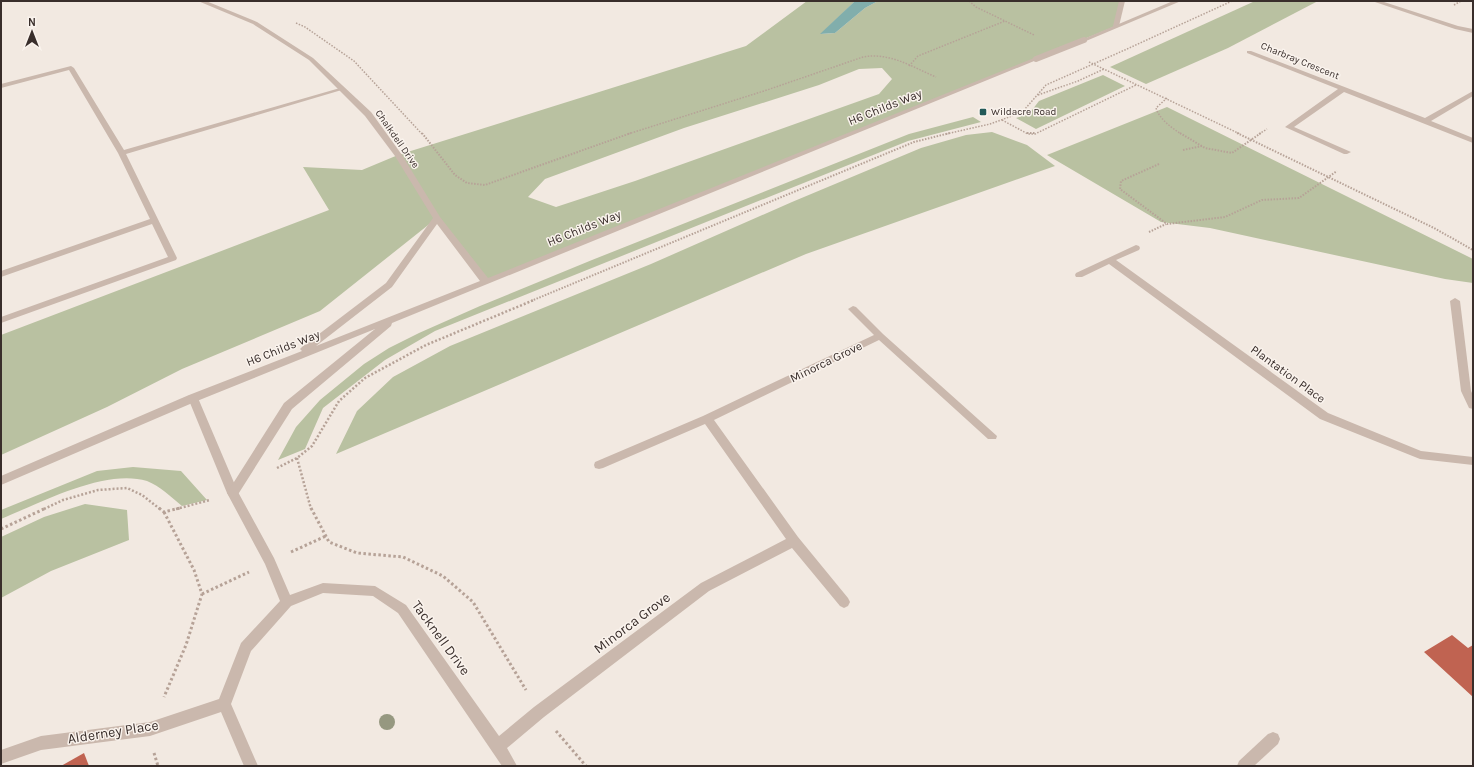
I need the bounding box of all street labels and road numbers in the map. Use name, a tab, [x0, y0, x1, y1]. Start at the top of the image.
street label: Charbray Crescent	[1259, 40, 1341, 82]
street label: H6 Childs Way	[846, 86, 924, 128]
street label: Chalkdell Drive	[372, 108, 422, 170]
street label: H6 Childs Way	[545, 207, 623, 249]
street label: H6 Childs Way	[244, 327, 322, 369]
street label: Minorca Grove	[788, 339, 864, 385]
street label: Plantation Place	[1248, 342, 1328, 406]
street label: Minorca Grove	[590, 589, 674, 657]
street label: Tacknell Drive	[408, 597, 474, 679]
street label: Alderney Place	[66, 716, 160, 748]

